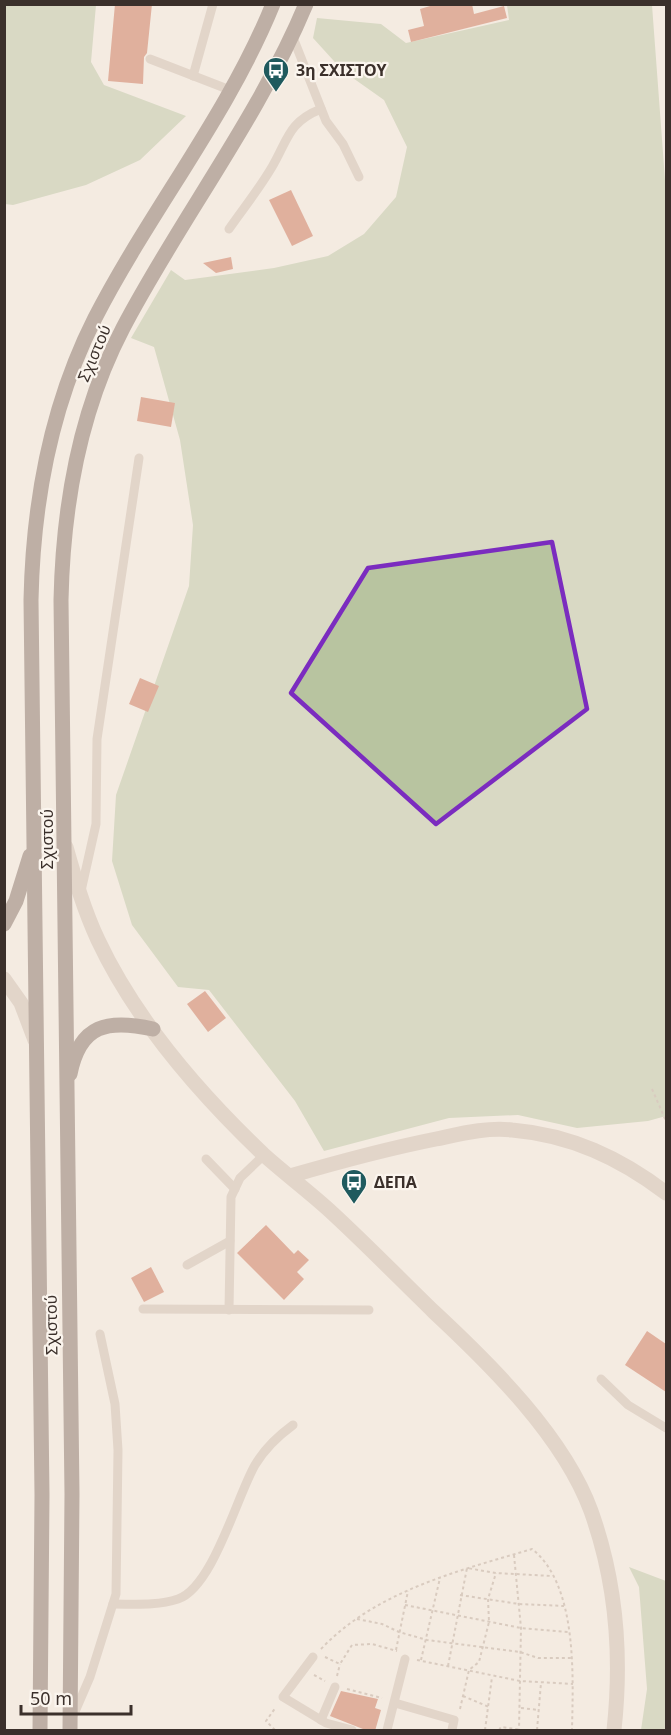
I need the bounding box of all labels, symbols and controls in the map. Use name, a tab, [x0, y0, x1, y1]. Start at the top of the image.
bus stop icon: 3η ΣΧΙΣΤΟΥ	[261, 55, 291, 93]
place label: 3η ΣΧΙΣΤΟΥ	[296, 59, 387, 81]
street label: Σχιστού	[72, 321, 116, 385]
street label: Σχιστού	[36, 809, 58, 869]
bus stop icon: ΔΕΠΑ	[339, 1167, 369, 1205]
place label: ΔΕΠΑ	[374, 1171, 418, 1193]
street label: Σχιστού	[39, 1295, 63, 1355]
scale bar	[21, 1678, 130, 1716]
text: 50 m	[30, 1686, 72, 1710]

